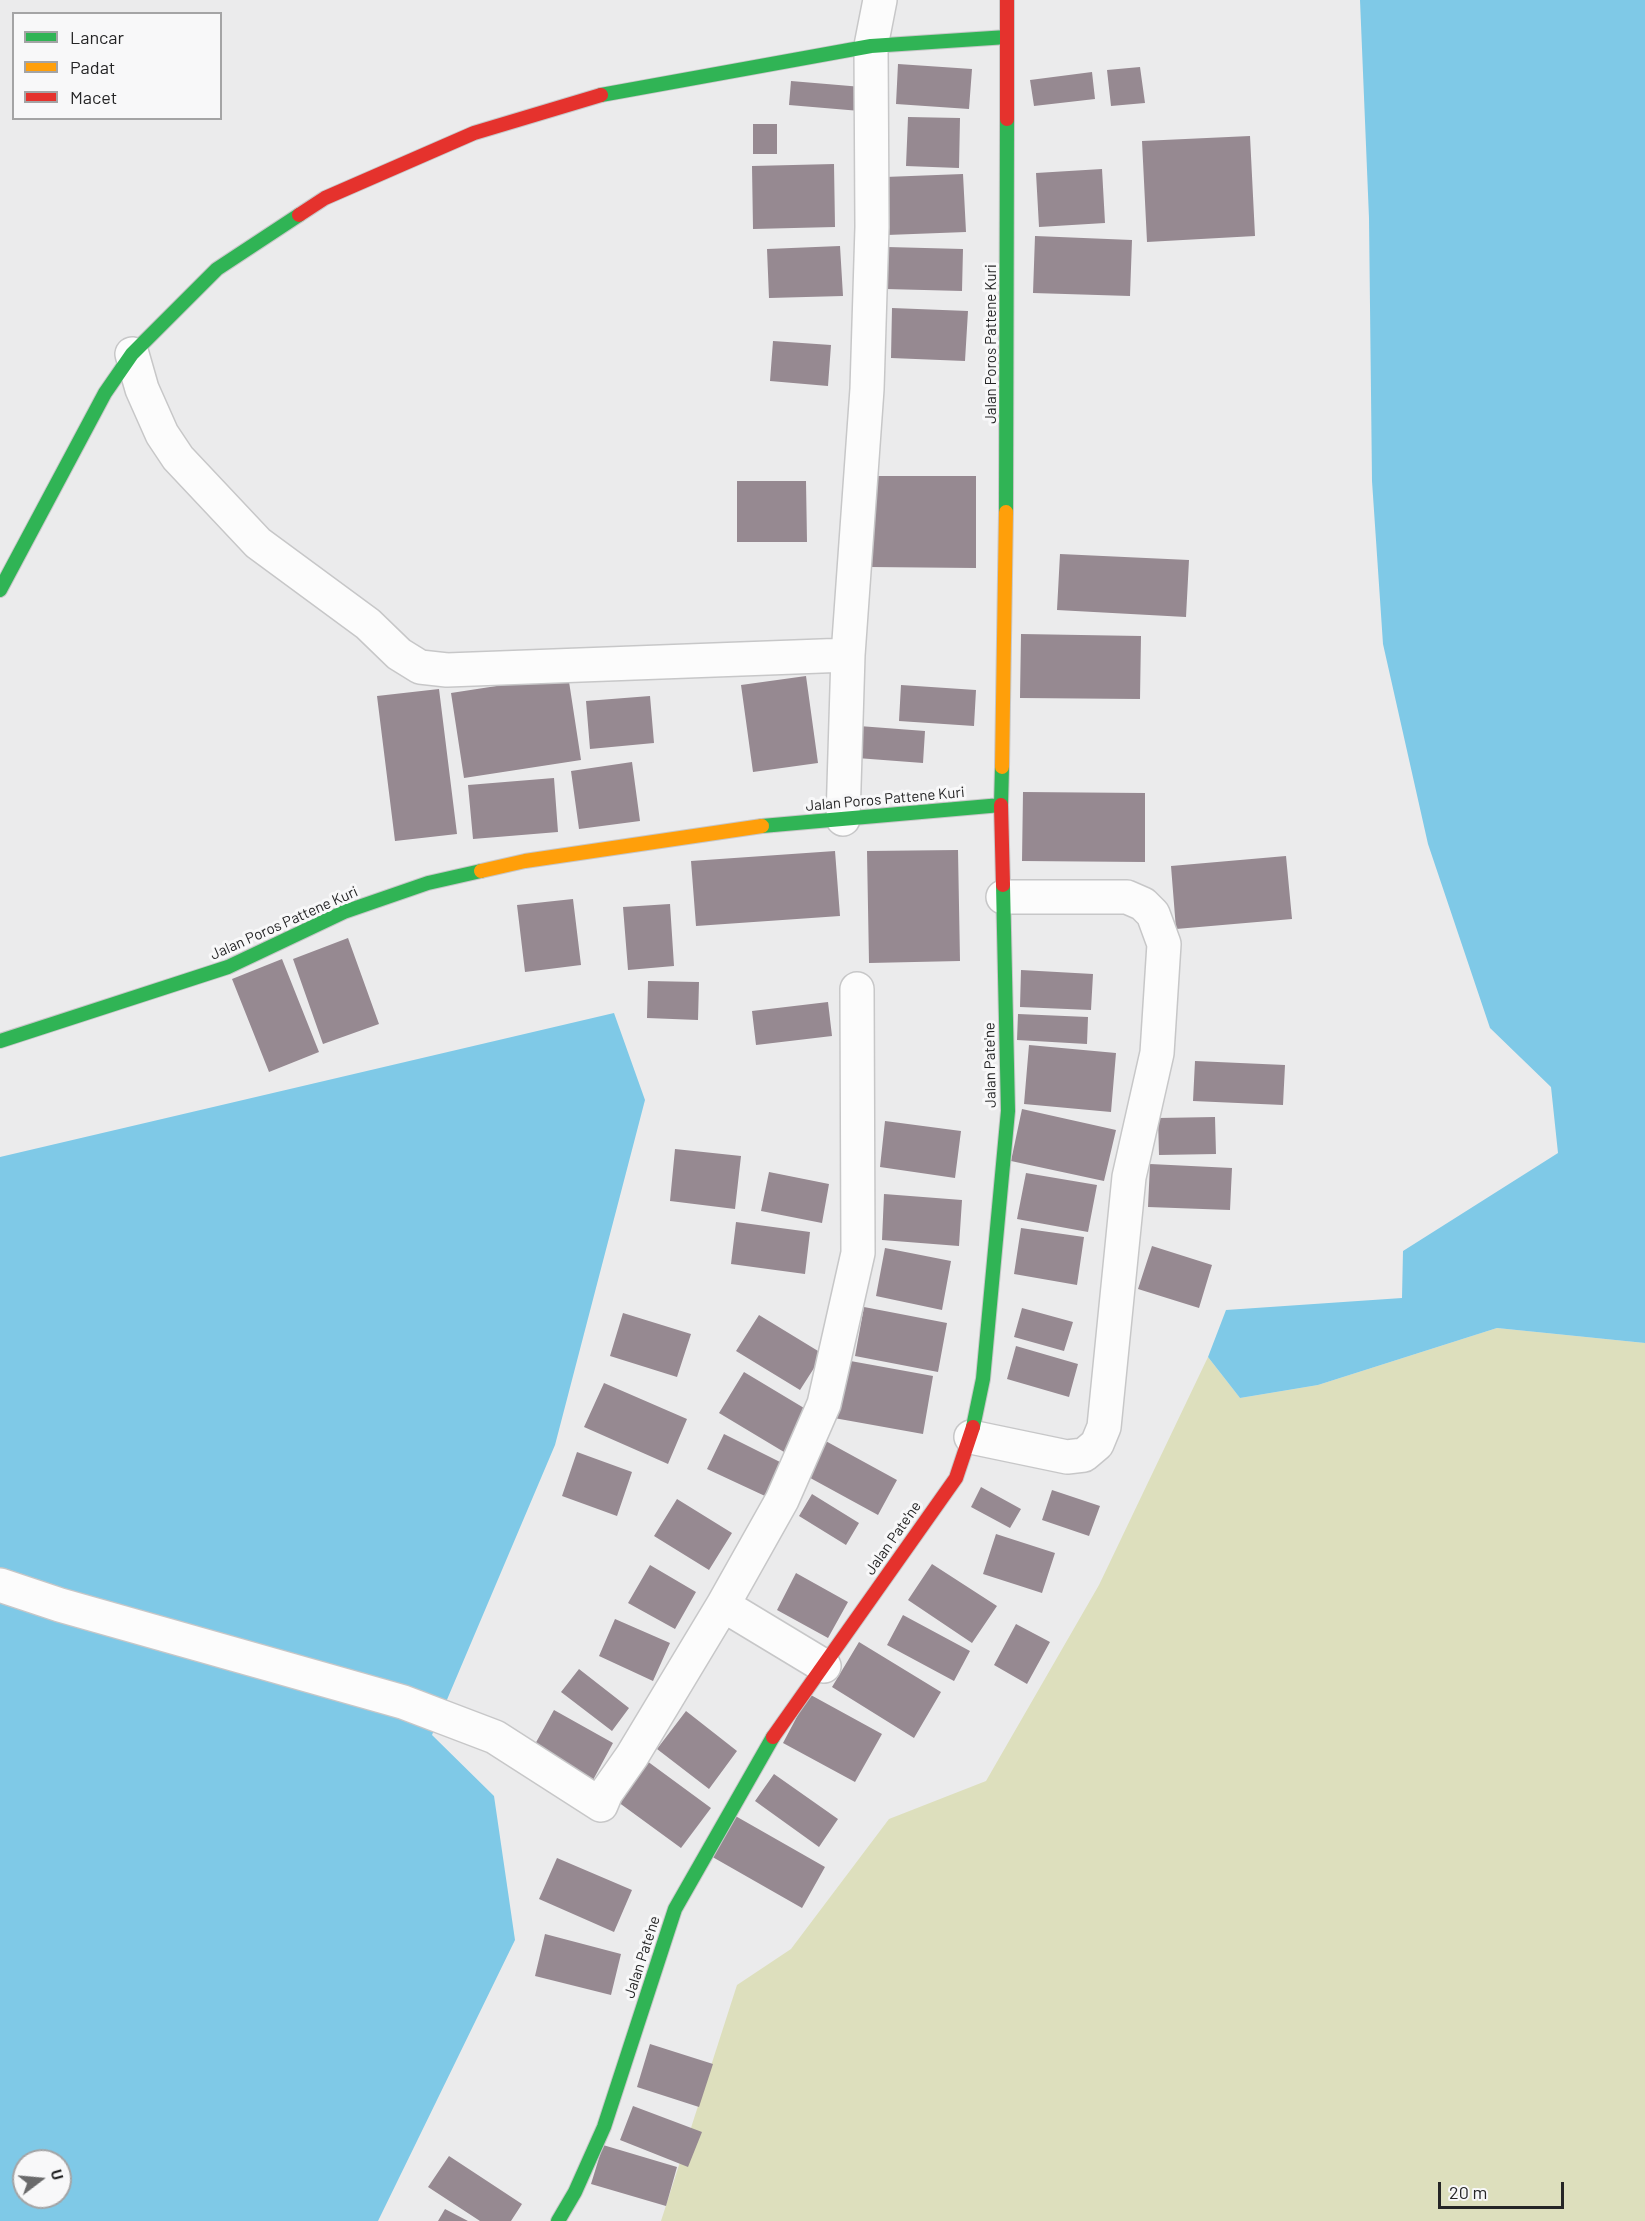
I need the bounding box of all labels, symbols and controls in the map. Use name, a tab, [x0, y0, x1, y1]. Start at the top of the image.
legend	[12, 12, 222, 120]
text: Lancar	[70, 26, 124, 48]
text: Padat	[70, 56, 115, 78]
text: Macet	[70, 86, 117, 108]
street label: Jalan Poros Pattene Kuri	[982, 264, 1000, 424]
street label: Jalan Poros Pattene Kuri	[805, 783, 965, 815]
street label: Jalan Poros Pattene Kuri	[207, 882, 361, 964]
street label: Jalan Pate'ne	[980, 1022, 1000, 1108]
street label: Jalan Pate'ne	[861, 1498, 925, 1578]
street label: Jalan Pate'ne	[620, 1914, 664, 2000]
north arrow	[12, 2149, 72, 2209]
text: U	[47, 2167, 68, 2182]
scale bar	[1441, 2170, 1567, 2208]
text: 20 m	[1449, 2181, 1487, 2203]

